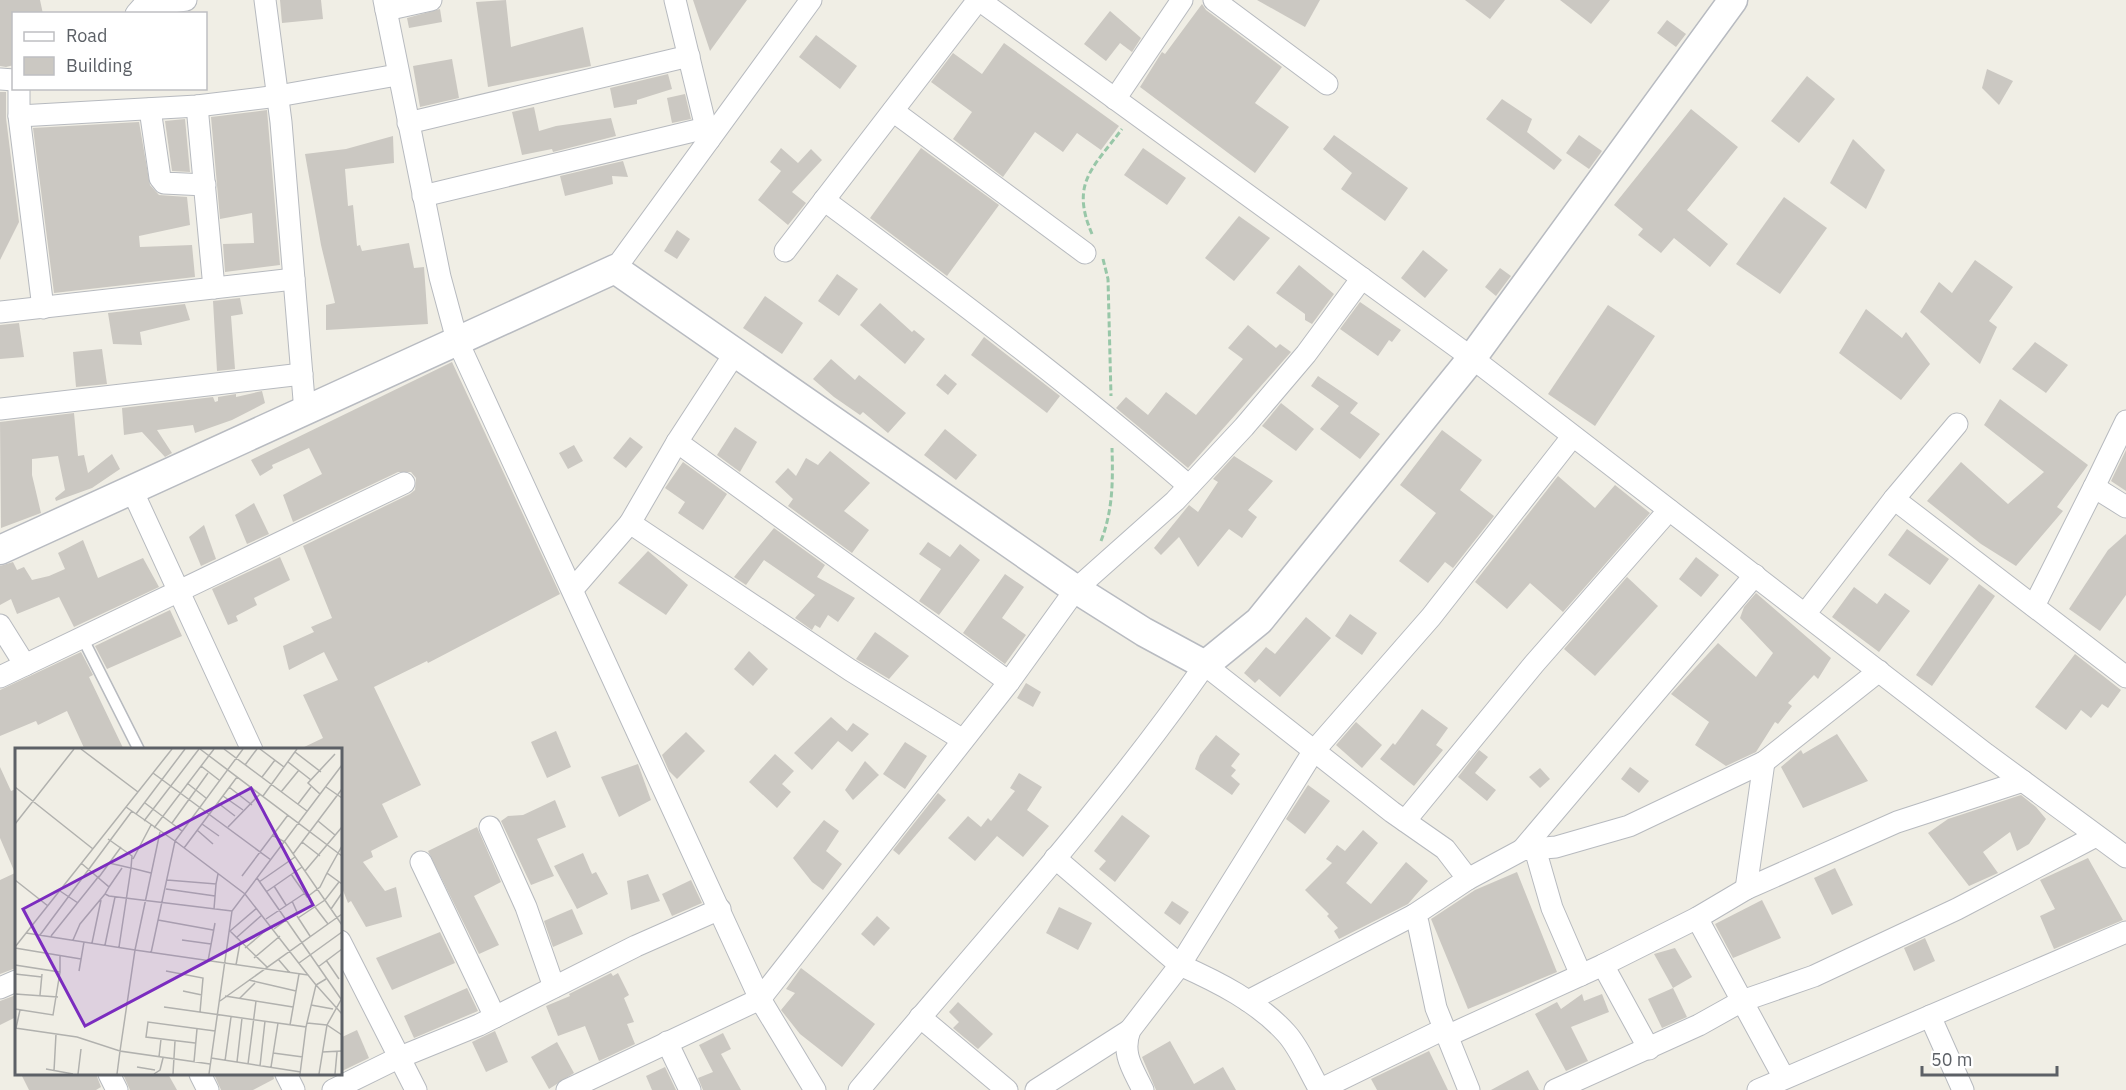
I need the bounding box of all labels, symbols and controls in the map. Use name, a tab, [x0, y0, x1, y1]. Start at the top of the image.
legend	[12, 12, 207, 90]
text: Road	[66, 24, 107, 47]
text: Building	[66, 54, 133, 77]
inset map	[15, 748, 342, 1075]
scale bar	[1922, 1039, 2057, 1077]
text: 50 m	[1931, 1048, 1973, 1071]

